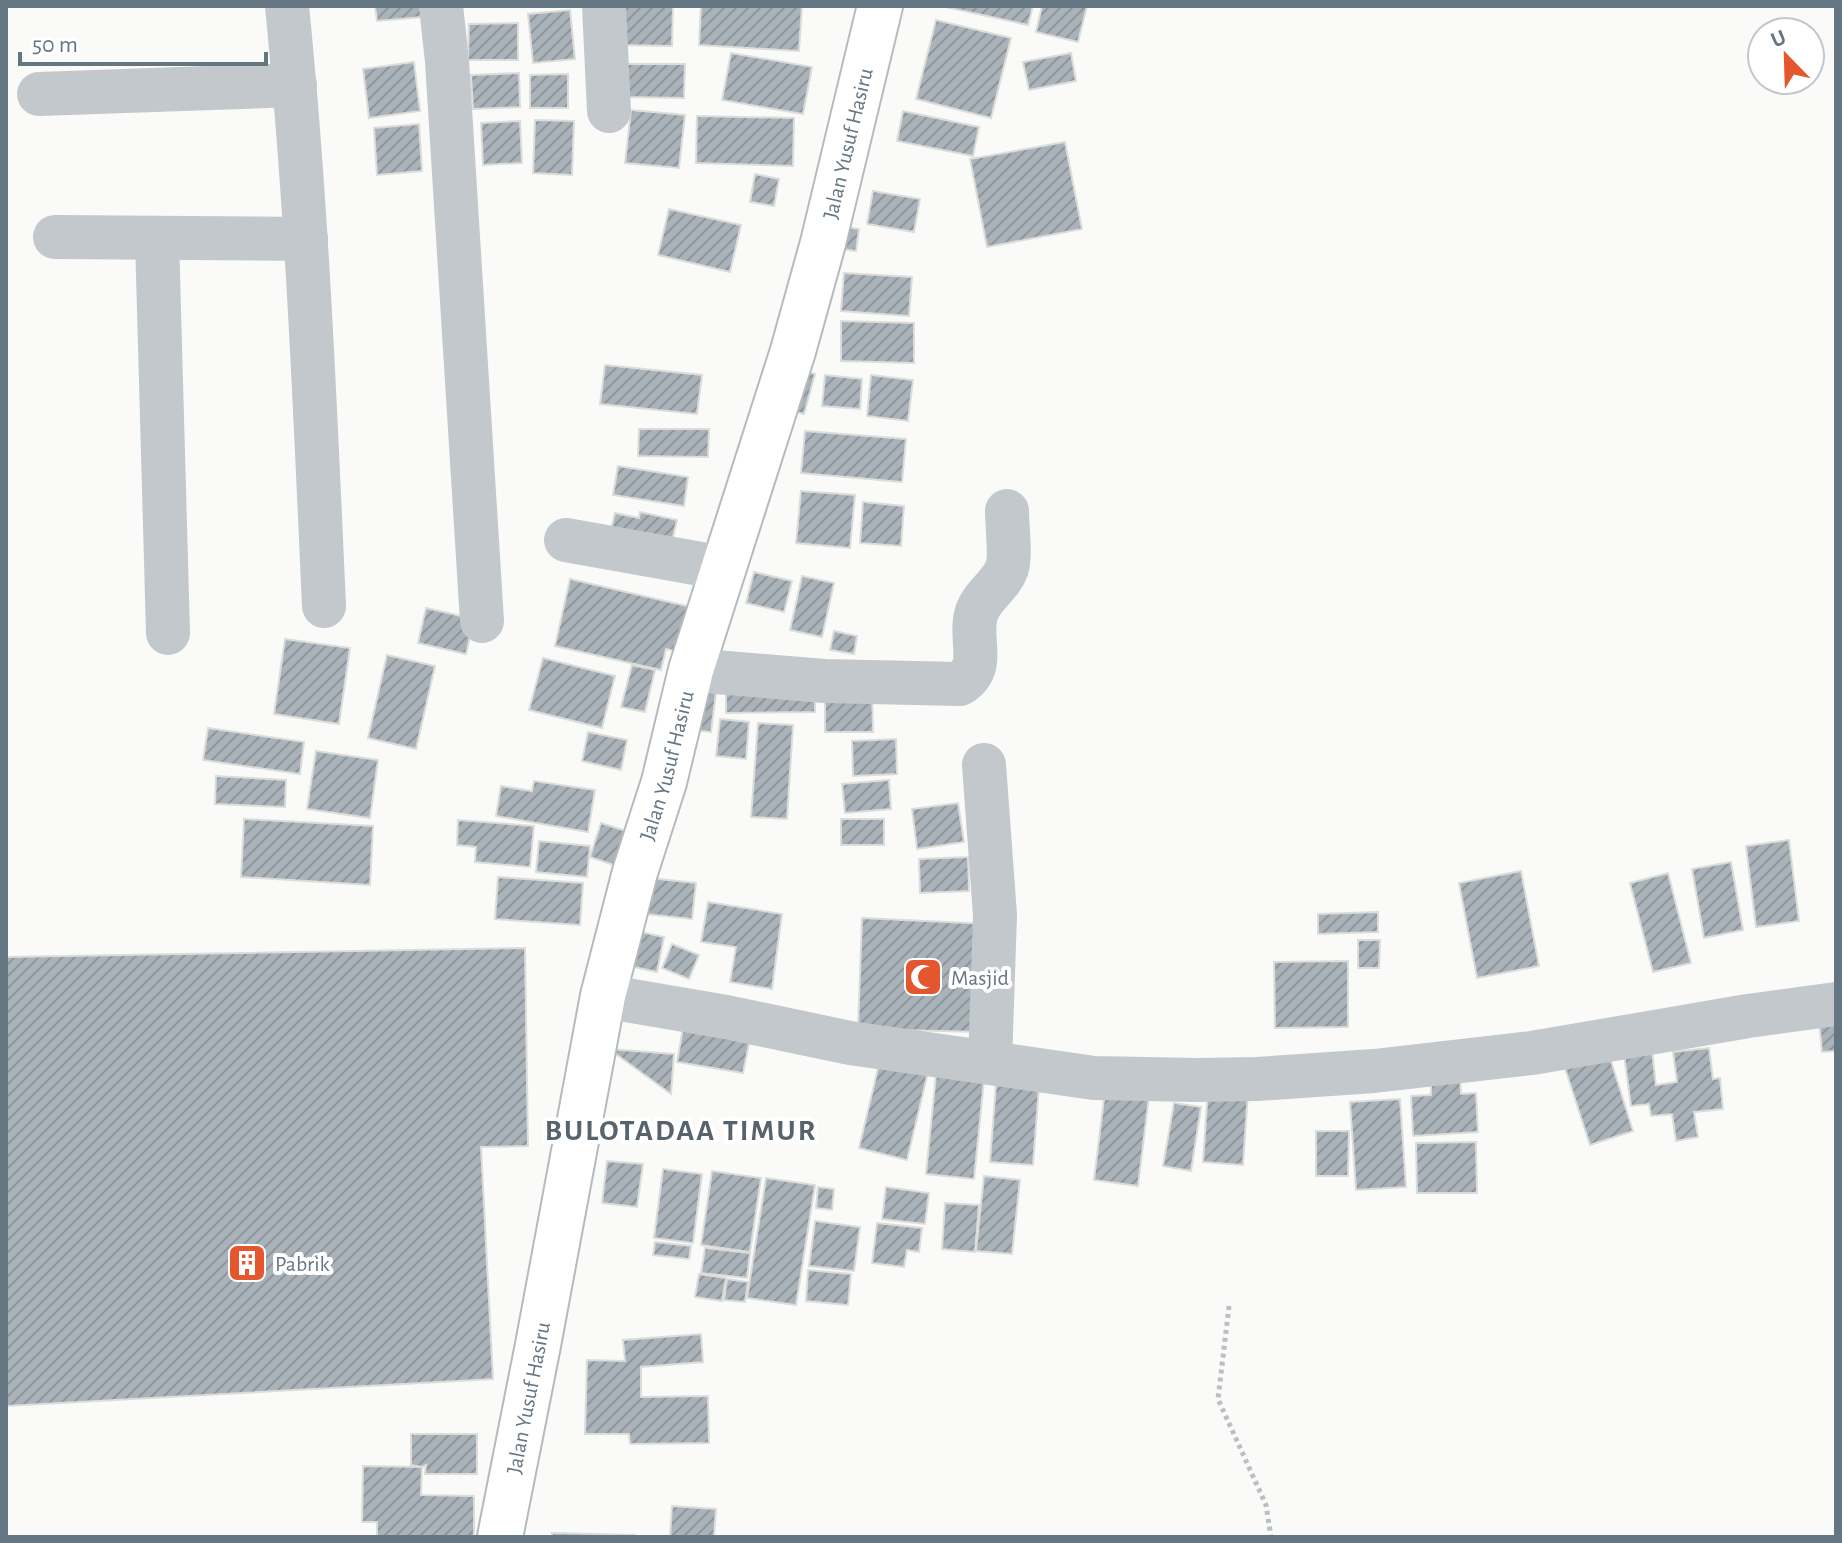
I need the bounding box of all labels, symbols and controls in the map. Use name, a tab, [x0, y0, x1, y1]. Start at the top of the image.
scale bar	[20, 16, 266, 66]
north arrow	[1746, 16, 1826, 96]
text: U	[1768, 26, 1789, 51]
text: 50 m	[32, 33, 78, 57]
street label: Jalan Yusuf Hasiru	[819, 66, 877, 221]
street label: Jalan Yusuf Hasiru	[636, 688, 698, 843]
mosque icon: Masjid	[902, 956, 944, 998]
place label: Masjid	[951, 967, 1009, 989]
district label: BULOTADAA TIMUR	[545, 1116, 817, 1146]
building icon: Pabrik	[226, 1242, 268, 1284]
place label: Pabrik	[275, 1253, 330, 1275]
street label: Jalan Yusuf Hasiru	[503, 1320, 554, 1476]

